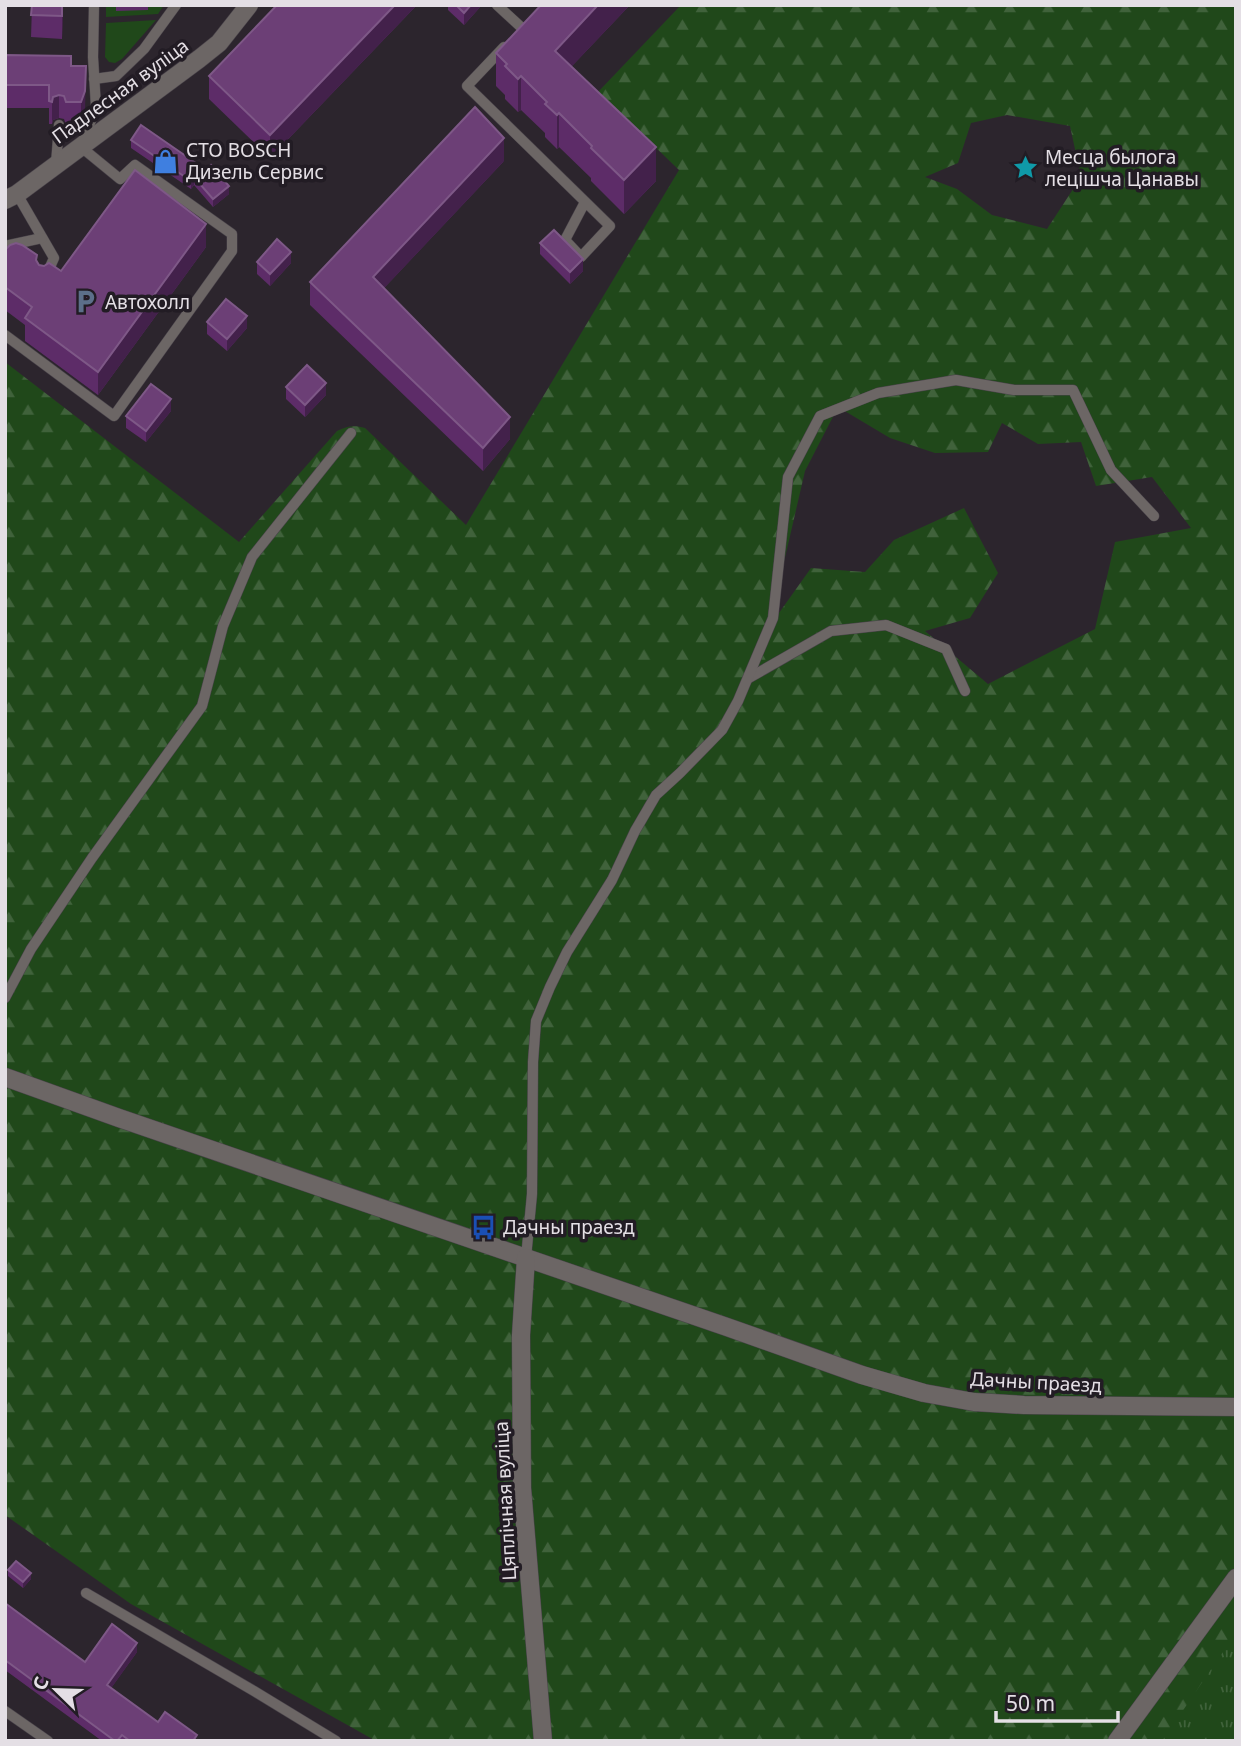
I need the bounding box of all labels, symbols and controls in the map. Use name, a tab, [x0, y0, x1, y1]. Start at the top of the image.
street label: Падлесная вуліца	[46, 33, 194, 149]
place label: СТО BOSCH Дизель Сервис	[186, 137, 324, 185]
place label: Месца былога лецішча Цанавы	[1045, 144, 1199, 192]
shop icon: СТО BOSCH Дизель Сервис	[152, 147, 180, 175]
place icon: Месца былога лецішча Цанавы	[1011, 154, 1039, 182]
parking icon: Автохолл	[71, 288, 99, 316]
place label: Автохолл	[105, 289, 190, 315]
bus stop icon: Дачны праезд	[469, 1213, 497, 1241]
place label: Дачны праезд	[503, 1214, 635, 1240]
street label: Дачны праезд	[970, 1366, 1103, 1398]
street label: Цяплічная вуліца	[488, 1421, 522, 1581]
north arrow	[21, 1655, 91, 1725]
text: С	[26, 1673, 55, 1694]
scale bar	[996, 1680, 1118, 1724]
text: 50 m	[1006, 1689, 1055, 1717]

